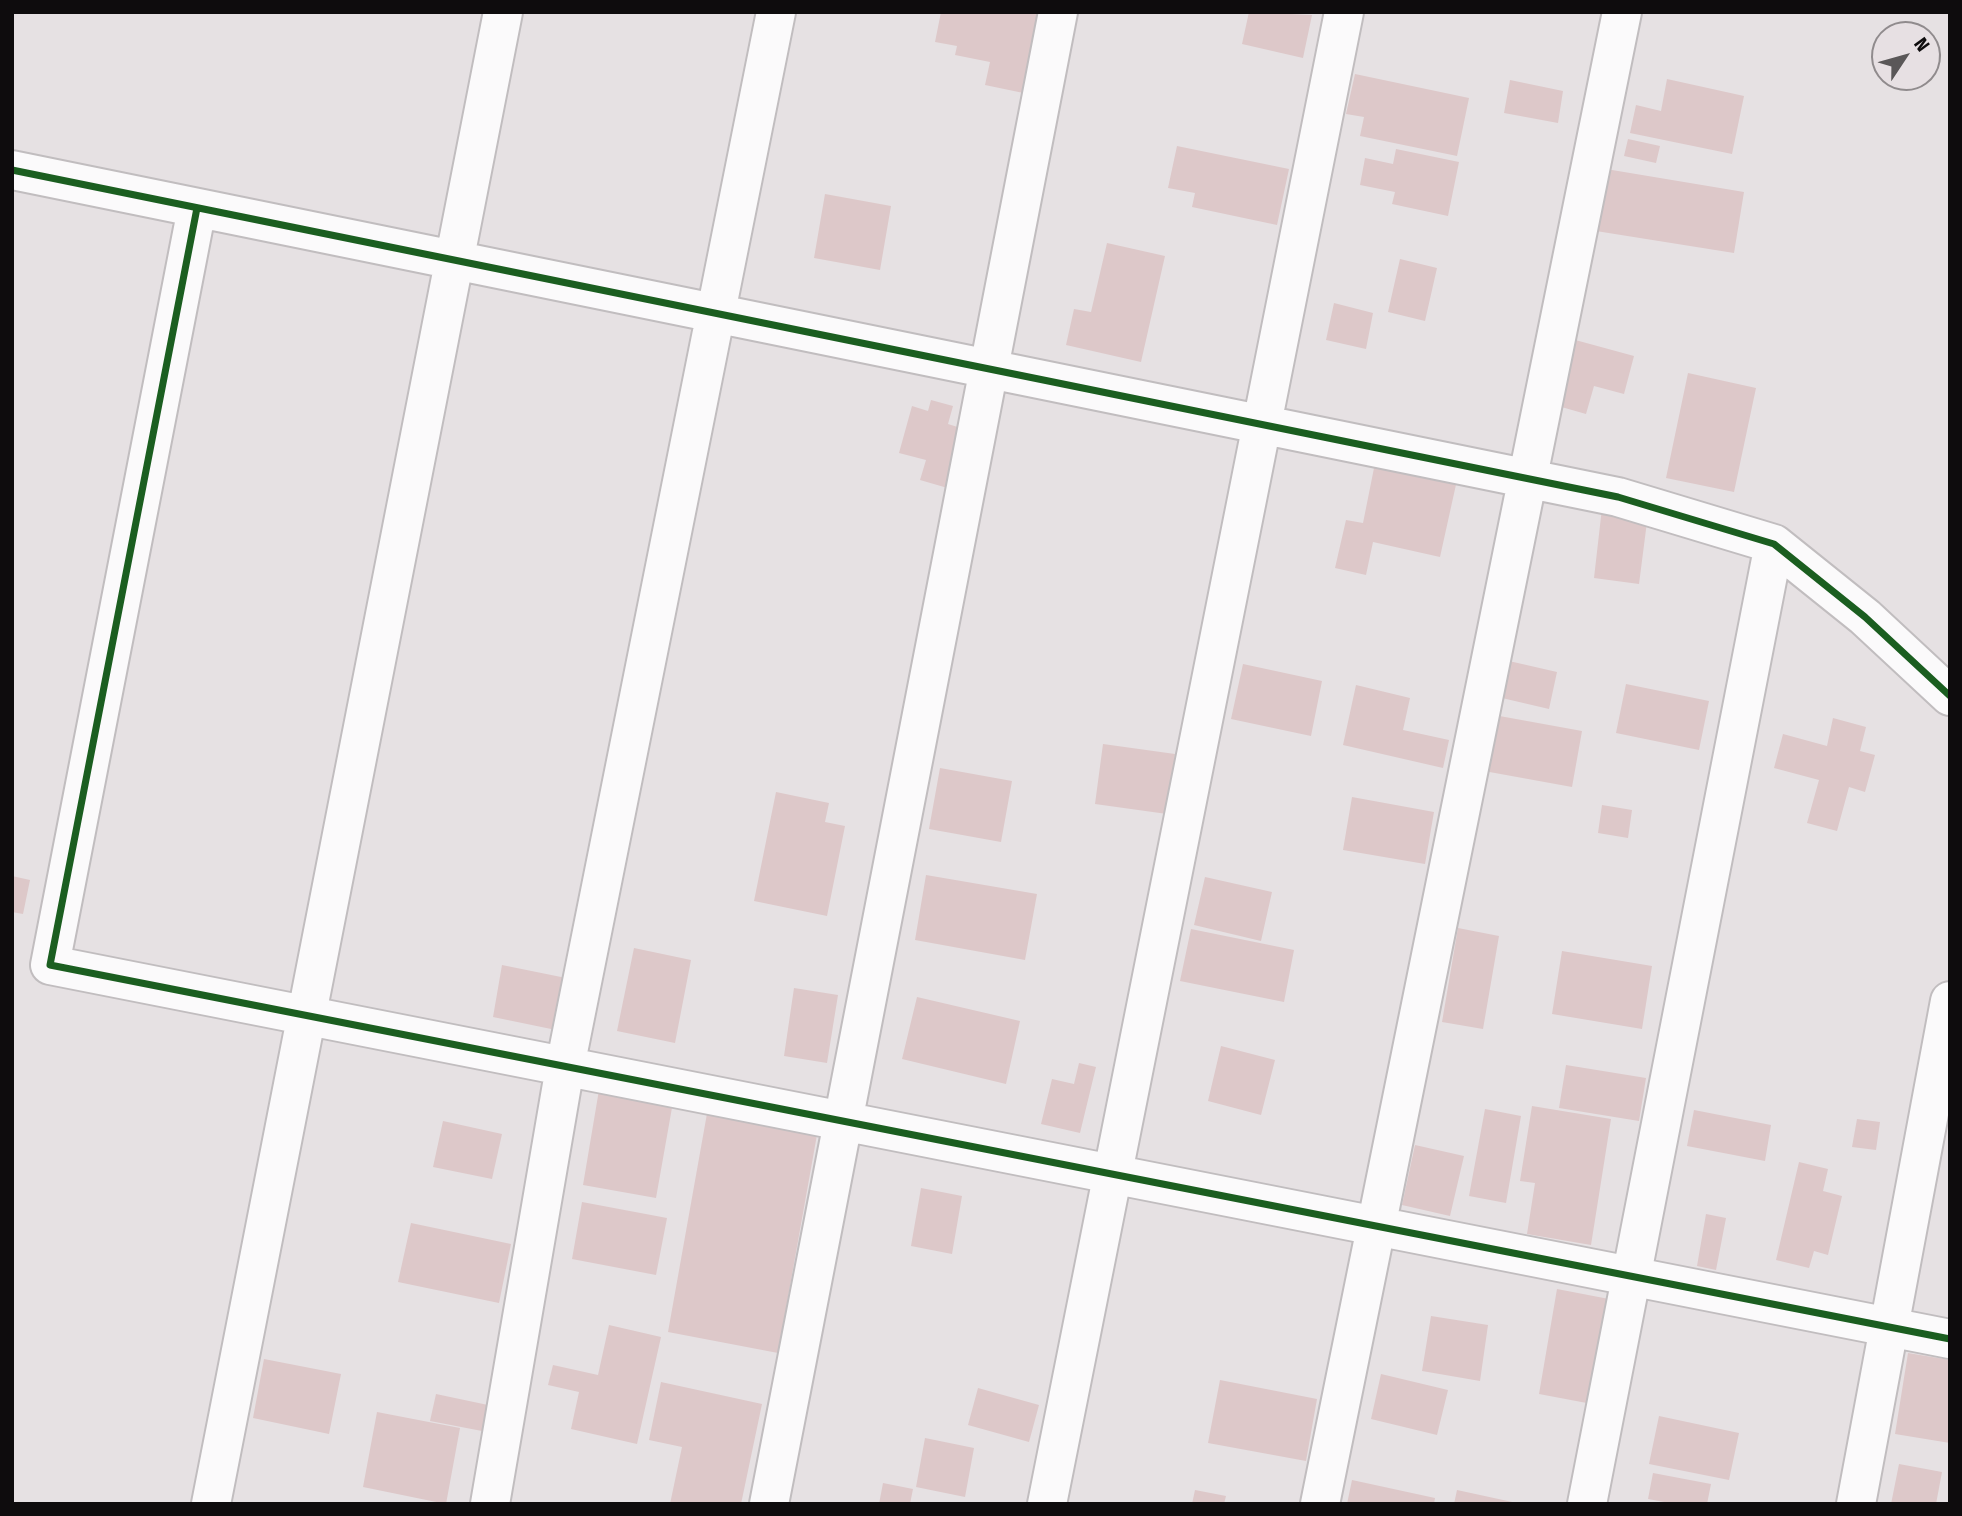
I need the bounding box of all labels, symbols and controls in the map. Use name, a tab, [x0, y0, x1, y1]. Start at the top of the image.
north arrow	[1871, 21, 1941, 91]
text: N	[1909, 33, 1934, 56]

